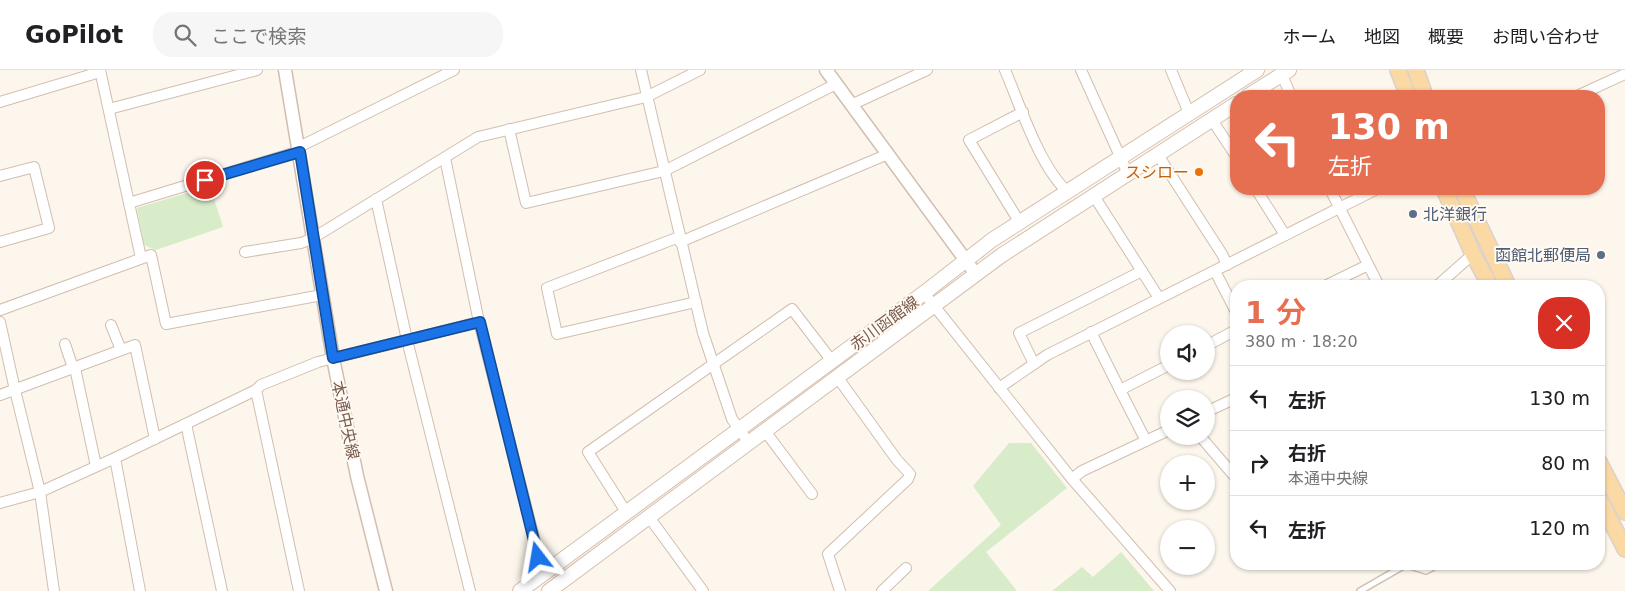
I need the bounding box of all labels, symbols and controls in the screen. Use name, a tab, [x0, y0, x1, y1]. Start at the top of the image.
search box	[153, 12, 503, 57]
text: GoPilot	[25, 21, 123, 49]
icon: search	[171, 21, 199, 49]
text: ここで検索	[211, 25, 306, 47]
text: ホーム	[1283, 26, 1336, 47]
text: 地図	[1364, 26, 1400, 47]
text: 概要	[1428, 26, 1464, 47]
text: お問い合わせ	[1492, 26, 1600, 47]
text: 130 m	[1328, 107, 1450, 147]
icon: left	[1245, 110, 1310, 175]
text: 左折	[1328, 154, 1372, 179]
pin	[184, 159, 226, 201]
place label: スシロー	[1125, 163, 1189, 182]
icon: arrive	[191, 166, 219, 194]
marker: スシロー	[1193, 166, 1205, 178]
place label: 北洋銀行	[1423, 205, 1487, 224]
marker: 北洋銀行	[1407, 208, 1419, 220]
place label: 函館北郵便局	[1495, 246, 1591, 265]
marker: 函館北郵便局	[1595, 249, 1607, 261]
street label: 赤川函館線	[846, 292, 922, 355]
text: 1 分	[1245, 295, 1306, 330]
button: close	[1538, 297, 1590, 349]
map controls	[1160, 325, 1215, 575]
button: sound	[1160, 325, 1215, 380]
text: 380 m · 18:20	[1245, 332, 1358, 351]
street label: 本通中央線	[328, 379, 363, 461]
icon: left	[1245, 384, 1273, 412]
text: 130 m	[1529, 387, 1590, 409]
text: 左折	[1288, 389, 1326, 411]
button: layers	[1160, 390, 1215, 445]
text: 右折	[1288, 442, 1326, 464]
icon: right	[1245, 449, 1273, 477]
text: 80 m	[1541, 452, 1590, 474]
button: +	[1160, 455, 1215, 510]
text: 本通中央線	[1288, 469, 1368, 488]
icon: left	[1245, 514, 1273, 542]
text: 120 m	[1529, 517, 1590, 539]
text: 左折	[1288, 519, 1326, 541]
button: −	[1160, 520, 1215, 575]
position arrow	[511, 530, 563, 582]

